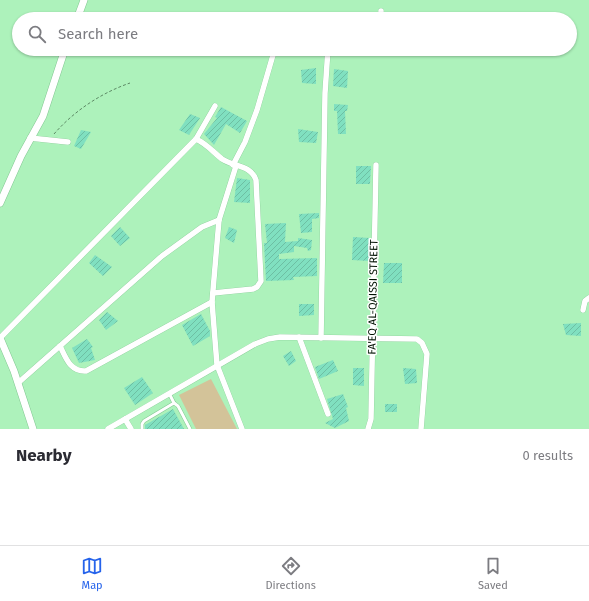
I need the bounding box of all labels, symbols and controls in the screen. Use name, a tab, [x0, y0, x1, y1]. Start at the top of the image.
search box	[12, 12, 577, 56]
icon: search	[26, 23, 48, 45]
text: Search here	[58, 25, 138, 43]
street label: FA'EQ AL-QAISSI STREET	[365, 239, 381, 355]
text: Nearby	[16, 445, 71, 466]
text: 0 results	[522, 448, 573, 463]
tab: Map	[81, 555, 103, 592]
tab: Directions	[265, 555, 316, 592]
tab: Saved	[478, 555, 508, 592]

